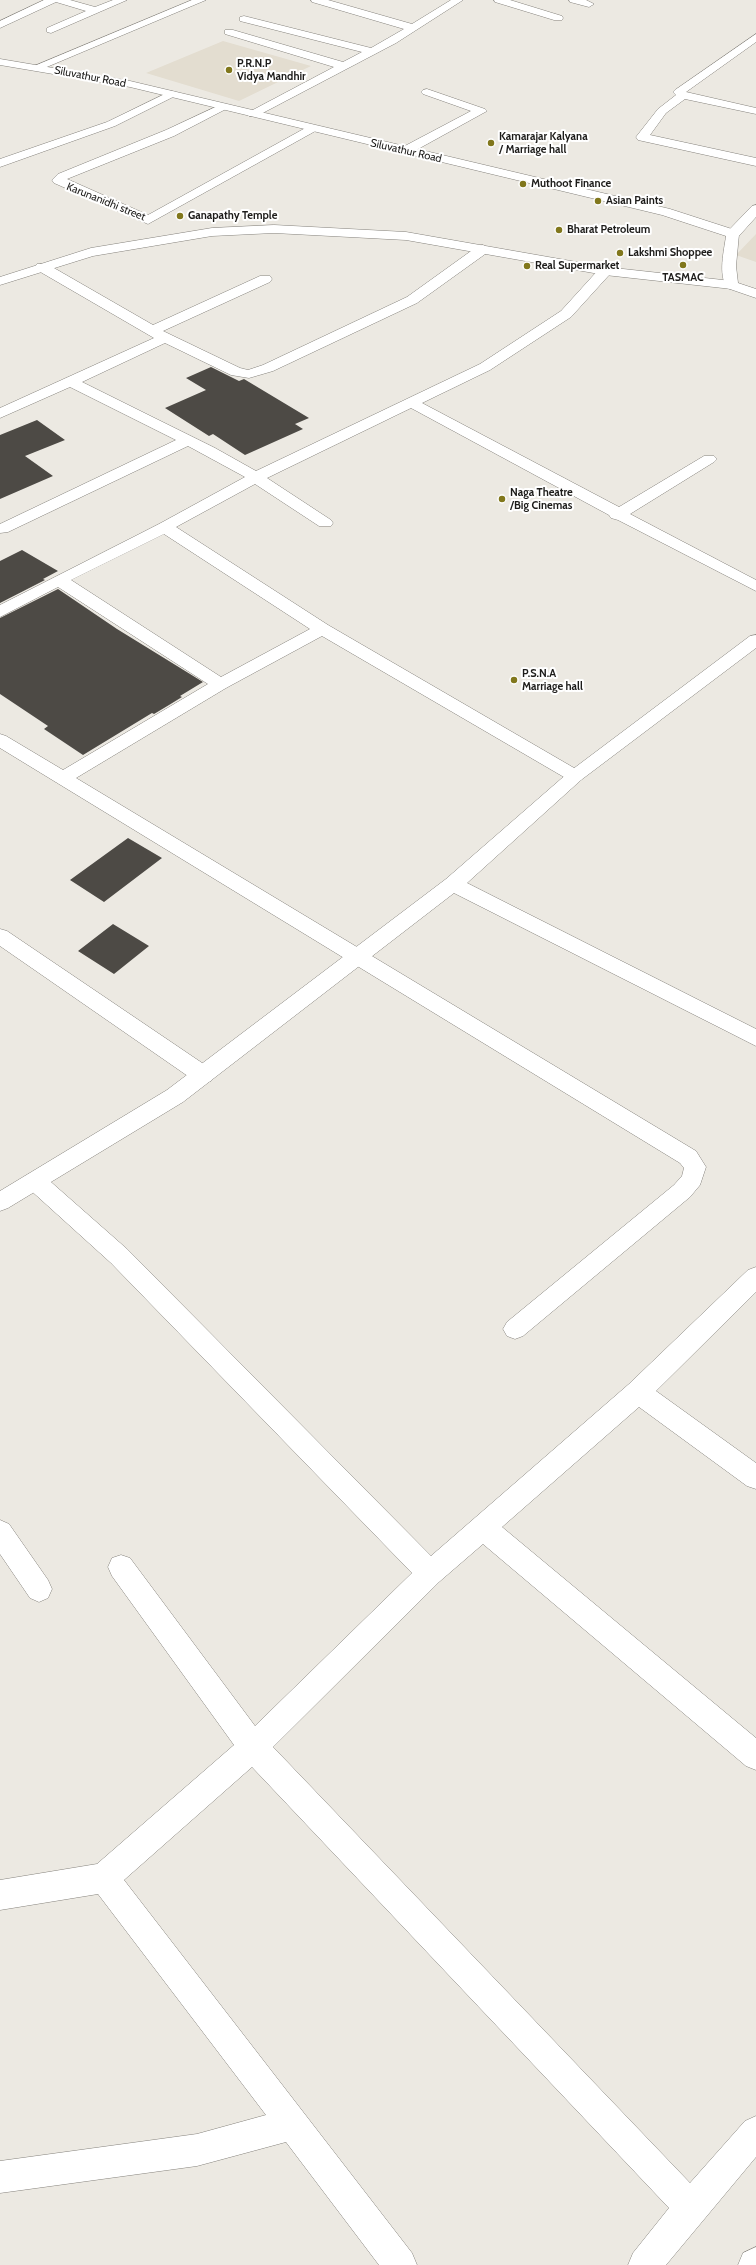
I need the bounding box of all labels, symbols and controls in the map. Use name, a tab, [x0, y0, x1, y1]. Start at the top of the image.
place label: P.R.N.P Vidya Mandhir	[237, 57, 306, 83]
street label: Siluvathur Road	[53, 64, 127, 90]
marker: P.R.N.P Vidya Mandhir	[224, 65, 234, 75]
place label: Kamarajar Kalyana / Marriage hall	[499, 130, 588, 156]
street label: Siluvathur Road	[369, 136, 443, 166]
marker: Kamarajar Kalyana / Marriage hall	[486, 138, 496, 148]
place label: Muthoot Finance	[531, 177, 611, 191]
marker: Muthoot Finance	[518, 179, 528, 189]
street label: Karunanidhi street	[65, 180, 147, 224]
place label: Asian Paints	[606, 194, 663, 208]
marker: Asian Paints	[593, 196, 603, 206]
place label: Ganapathy Temple	[188, 209, 277, 223]
marker: Ganapathy Temple	[175, 211, 185, 221]
place label: Bharat Petroleum	[567, 223, 650, 237]
marker: Bharat Petroleum	[554, 225, 564, 235]
place label: Lakshmi Shoppee	[628, 246, 712, 260]
marker: Lakshmi Shoppee	[615, 248, 625, 258]
place label: Real Supermarket	[535, 259, 619, 273]
marker: TASMAC	[678, 260, 688, 270]
marker: Real Supermarket	[522, 261, 532, 271]
place label: TASMAC	[662, 271, 704, 285]
place label: Naga Theatre /Big Cinemas	[510, 486, 573, 512]
marker: Naga Theatre /Big Cinemas	[497, 494, 507, 504]
place label: P.S.N.A Marriage hall	[522, 667, 583, 693]
marker: P.S.N.A Marriage hall	[509, 675, 519, 685]

